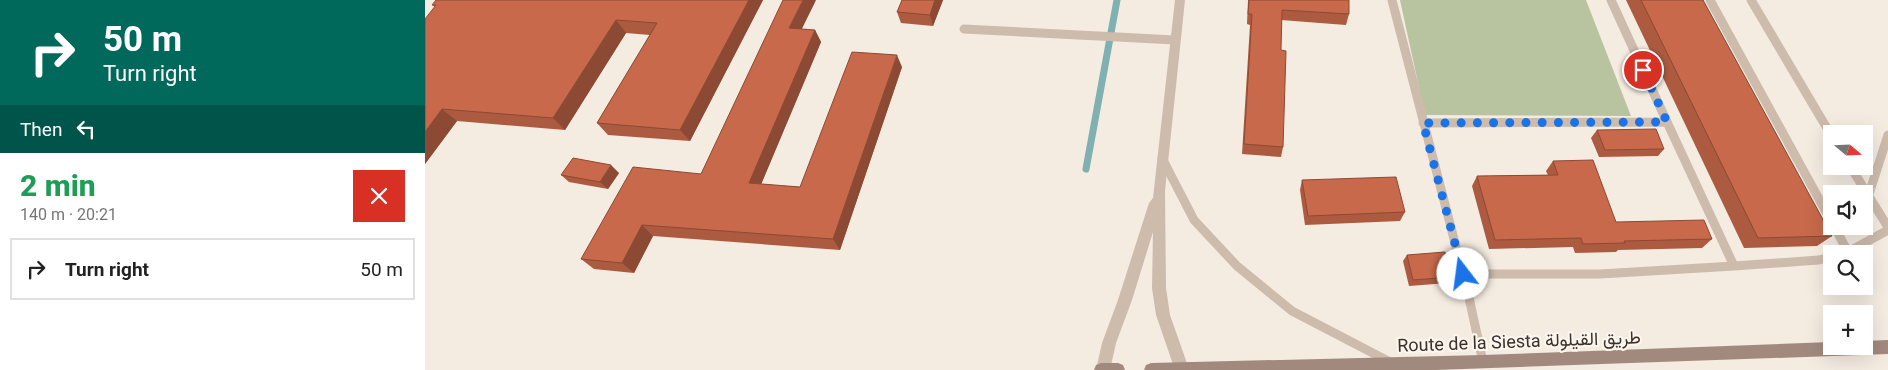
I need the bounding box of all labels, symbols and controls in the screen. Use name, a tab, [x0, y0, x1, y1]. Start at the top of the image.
text: 50 m	[103, 19, 182, 60]
icon: right	[20, 20, 85, 85]
pin	[1622, 49, 1664, 91]
icon: arrive	[1629, 56, 1657, 84]
text: Turn right	[103, 61, 197, 86]
icon: left	[72, 115, 100, 143]
text: Then	[20, 118, 62, 141]
north arrow	[1823, 125, 1873, 175]
map controls	[1823, 125, 1873, 355]
text: 2 min	[20, 168, 96, 203]
button: close	[353, 170, 405, 222]
button: sound	[1823, 185, 1873, 235]
text: 140 m · 20:21	[20, 205, 117, 224]
button: search	[1823, 245, 1873, 295]
position arrow	[1436, 247, 1488, 299]
icon: right	[22, 255, 50, 283]
text: Turn right	[65, 258, 149, 281]
text: 50 m	[360, 258, 403, 281]
button: +	[1823, 305, 1873, 355]
street label: Route de la Siesta طريق القيلولة	[1397, 326, 1641, 357]

